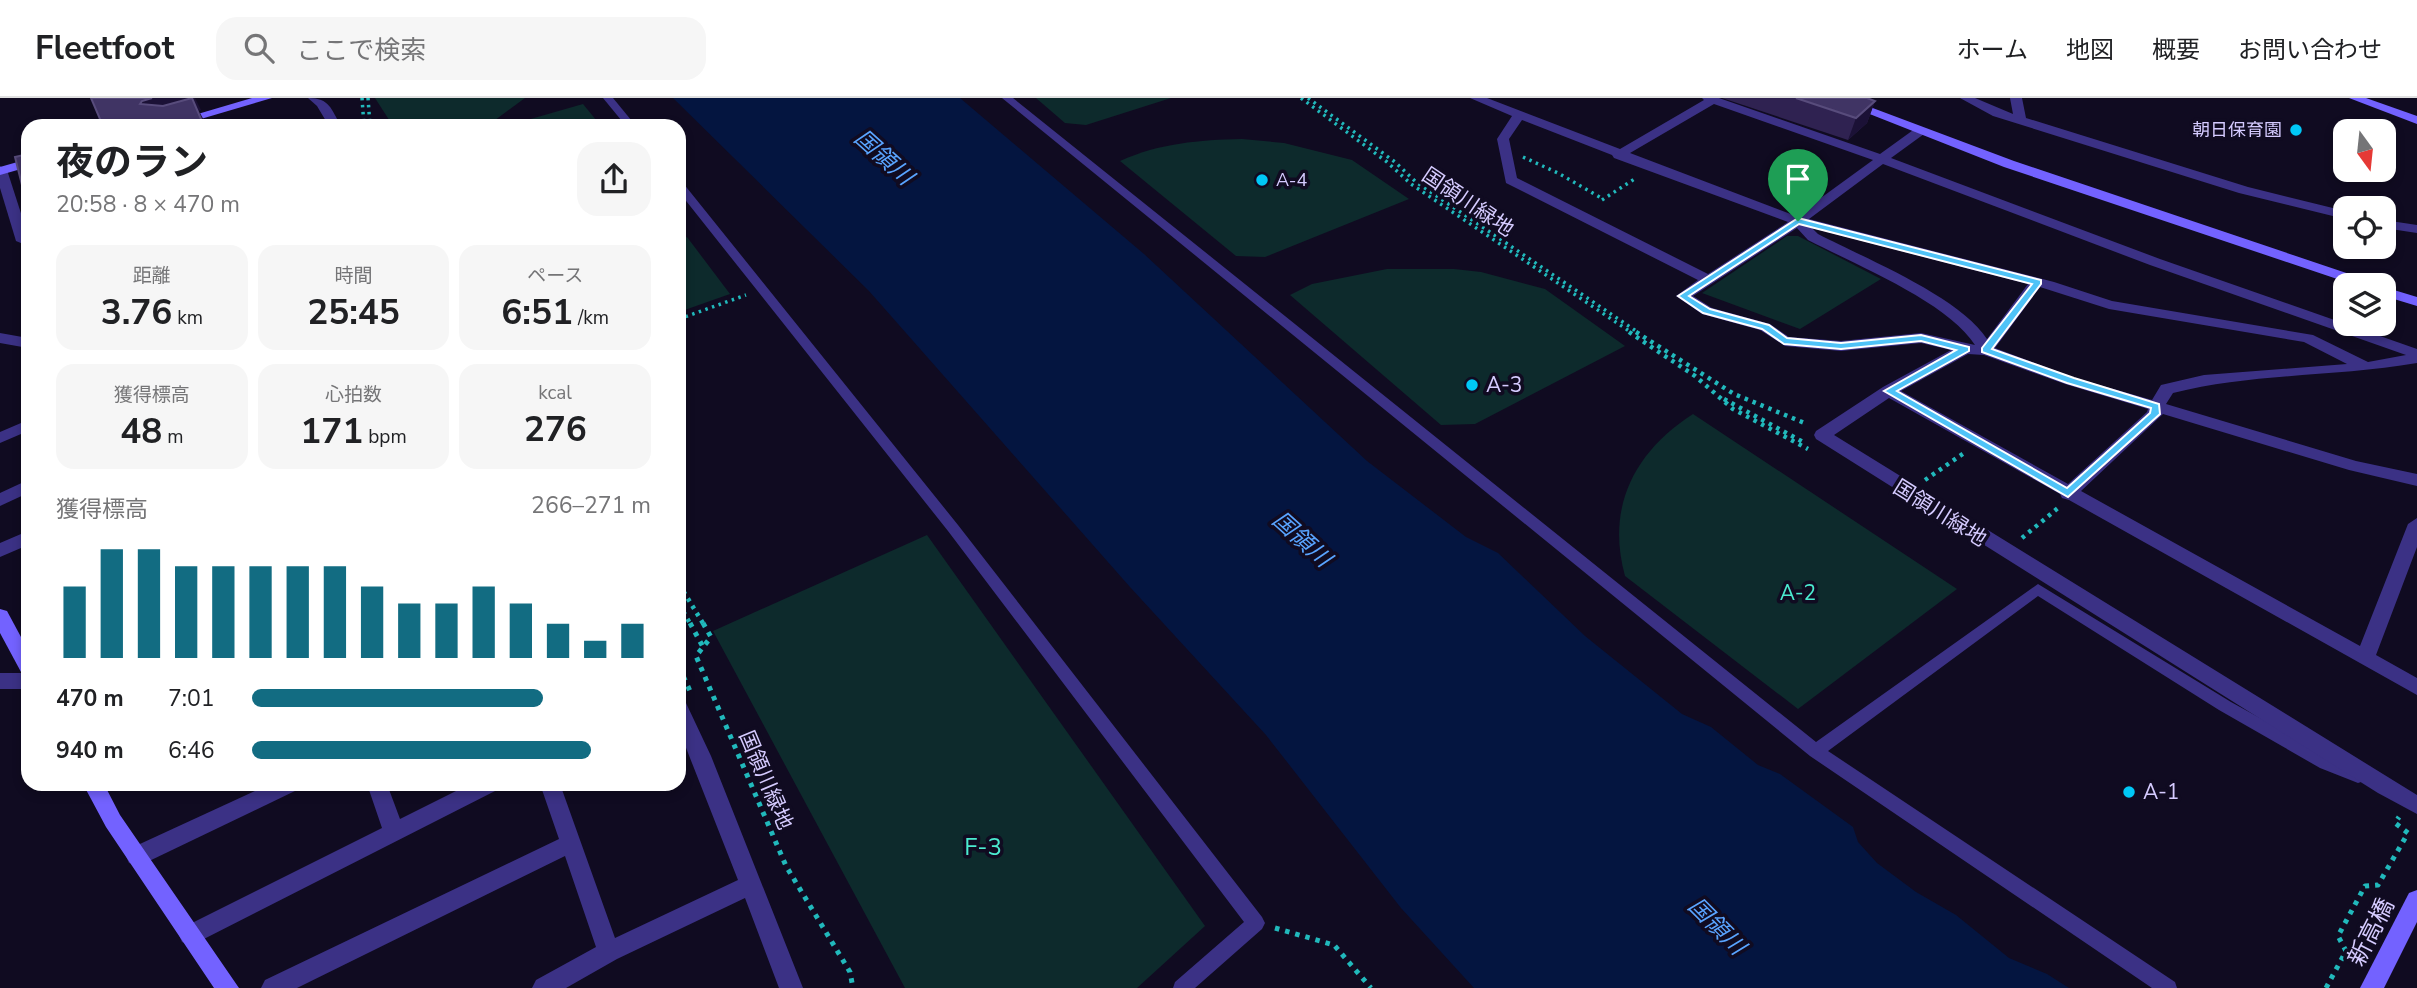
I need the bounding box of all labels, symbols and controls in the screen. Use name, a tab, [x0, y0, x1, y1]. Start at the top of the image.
search box	[216, 17, 706, 80]
text: Fleetfoot	[35, 26, 174, 71]
icon: search	[240, 29, 278, 67]
text: ここで検索	[296, 33, 426, 68]
text: ホーム	[1957, 34, 2028, 66]
text: 地図	[2066, 34, 2114, 66]
text: 概要	[2152, 34, 2200, 66]
text: お問い合わせ	[2238, 34, 2382, 66]
place label: 朝日保育園	[2192, 118, 2282, 142]
north arrow	[2333, 119, 2396, 182]
map controls	[2333, 119, 2396, 336]
marker: 朝日保育園	[2288, 122, 2304, 138]
water label: 国領川	[848, 123, 922, 194]
text: 夜のラン	[56, 137, 208, 188]
button: share	[577, 142, 651, 216]
pin	[1768, 149, 1828, 221]
icon: arrive	[1779, 160, 1817, 198]
street label: 国領川緑地	[1417, 161, 1519, 243]
place label: A-4	[1276, 168, 1307, 192]
marker: A-4	[1254, 172, 1270, 188]
text: 20:58 · 8 × 470 m	[56, 189, 240, 220]
button: locate	[2333, 196, 2396, 259]
text: 距離	[133, 263, 171, 289]
text: 時間	[334, 263, 373, 289]
text: ペース	[527, 263, 583, 289]
button: layers	[2333, 273, 2396, 336]
text: 3.76	[101, 289, 172, 336]
text: 25:45	[307, 289, 400, 336]
text: 6:51	[501, 289, 573, 336]
text: km	[172, 305, 203, 331]
text: /km	[573, 305, 609, 331]
place label: A-3	[1486, 371, 1522, 399]
marker: A-3	[1464, 377, 1480, 393]
text: kcal	[538, 380, 572, 406]
text: 獲得標高	[114, 382, 190, 408]
text: 心拍数	[325, 382, 382, 408]
text: 276	[524, 406, 587, 453]
text: 48	[120, 408, 162, 455]
text: 171	[300, 408, 363, 455]
text: m	[162, 424, 183, 450]
text: bpm	[363, 424, 407, 450]
street label: 国領川緑地	[1888, 473, 1992, 553]
text: 266–271 m	[531, 490, 651, 521]
text: 獲得標高	[56, 494, 148, 525]
water label: 国領川	[1266, 505, 1340, 576]
park label: A-2	[1780, 579, 1816, 607]
text: 470 m	[56, 683, 124, 714]
text: 7:01	[168, 683, 215, 714]
street label: 国領川緑地	[733, 726, 799, 834]
text: 940 m	[56, 735, 124, 766]
text: 6:46	[168, 735, 215, 766]
place label: A-1	[2143, 778, 2179, 806]
marker: A-1	[2121, 784, 2137, 800]
park label: F-3	[964, 831, 1002, 863]
water label: 国領川	[1681, 891, 1754, 964]
street label: 新高橋	[2340, 893, 2402, 971]

